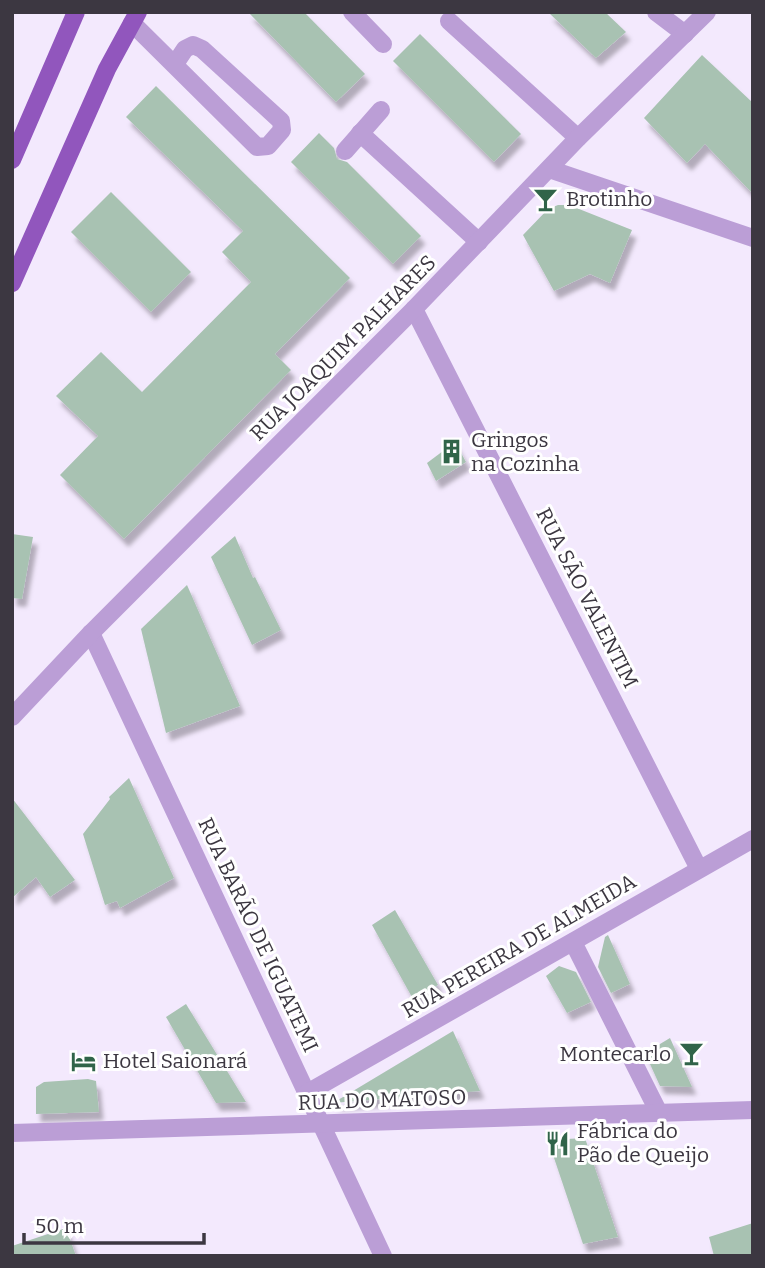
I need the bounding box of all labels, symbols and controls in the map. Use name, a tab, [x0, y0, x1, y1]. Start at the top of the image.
bar icon: Brotinho	[532, 185, 560, 213]
place label: Brotinho	[566, 186, 652, 212]
street label: RUA JOAQUIM PALHARES	[245, 250, 441, 446]
place label: Gringos na Cozinha	[471, 427, 580, 477]
building icon: Gringos na Cozinha	[437, 438, 465, 466]
street label: RUA SÃO VALENTIM	[530, 504, 644, 692]
street label: RUA BARÃO DE IGUATEMI	[192, 814, 324, 1056]
street label: RUA PEREIRA DE ALMEIDA	[397, 868, 641, 1024]
bar icon: Montecarlo	[677, 1040, 705, 1068]
place label: Montecarlo	[560, 1041, 671, 1067]
hotel icon: Hotel Saionará	[69, 1047, 97, 1075]
place label: Hotel Saionará	[103, 1048, 248, 1074]
street label: RUA DO MATOSO	[297, 1084, 467, 1116]
place label: Fábrica do Pão de Queijo	[577, 1118, 709, 1168]
restaurant icon: Fábrica do Pão de Queijo	[543, 1129, 571, 1157]
scale bar	[24, 1202, 205, 1246]
text: 50 m	[35, 1213, 84, 1239]

